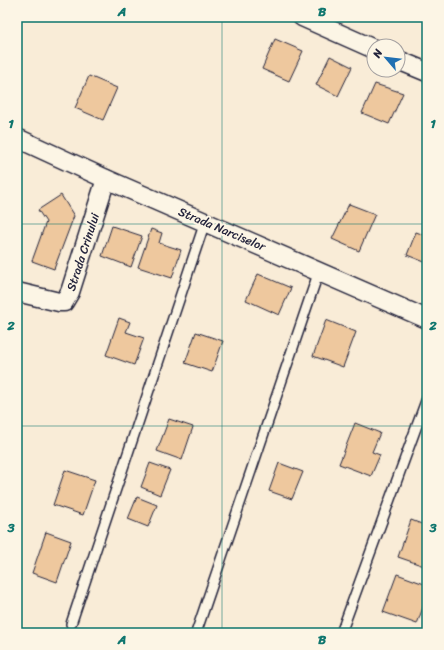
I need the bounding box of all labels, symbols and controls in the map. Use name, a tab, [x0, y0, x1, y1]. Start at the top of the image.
text: A	[117, 0, 126, 23]
text: B	[318, 0, 327, 23]
north arrow	[366, 38, 406, 78]
text: N	[367, 45, 388, 62]
text: 1	[8, 112, 14, 135]
text: 1	[430, 112, 436, 135]
street label: Strada Narciselor	[175, 201, 270, 258]
street label: Strada Crinului	[60, 209, 106, 294]
text: 2	[6, 314, 15, 337]
text: 2	[428, 314, 437, 337]
text: 3	[6, 516, 15, 539]
text: 3	[428, 516, 437, 539]
text: A	[117, 628, 126, 650]
text: B	[318, 628, 327, 650]

